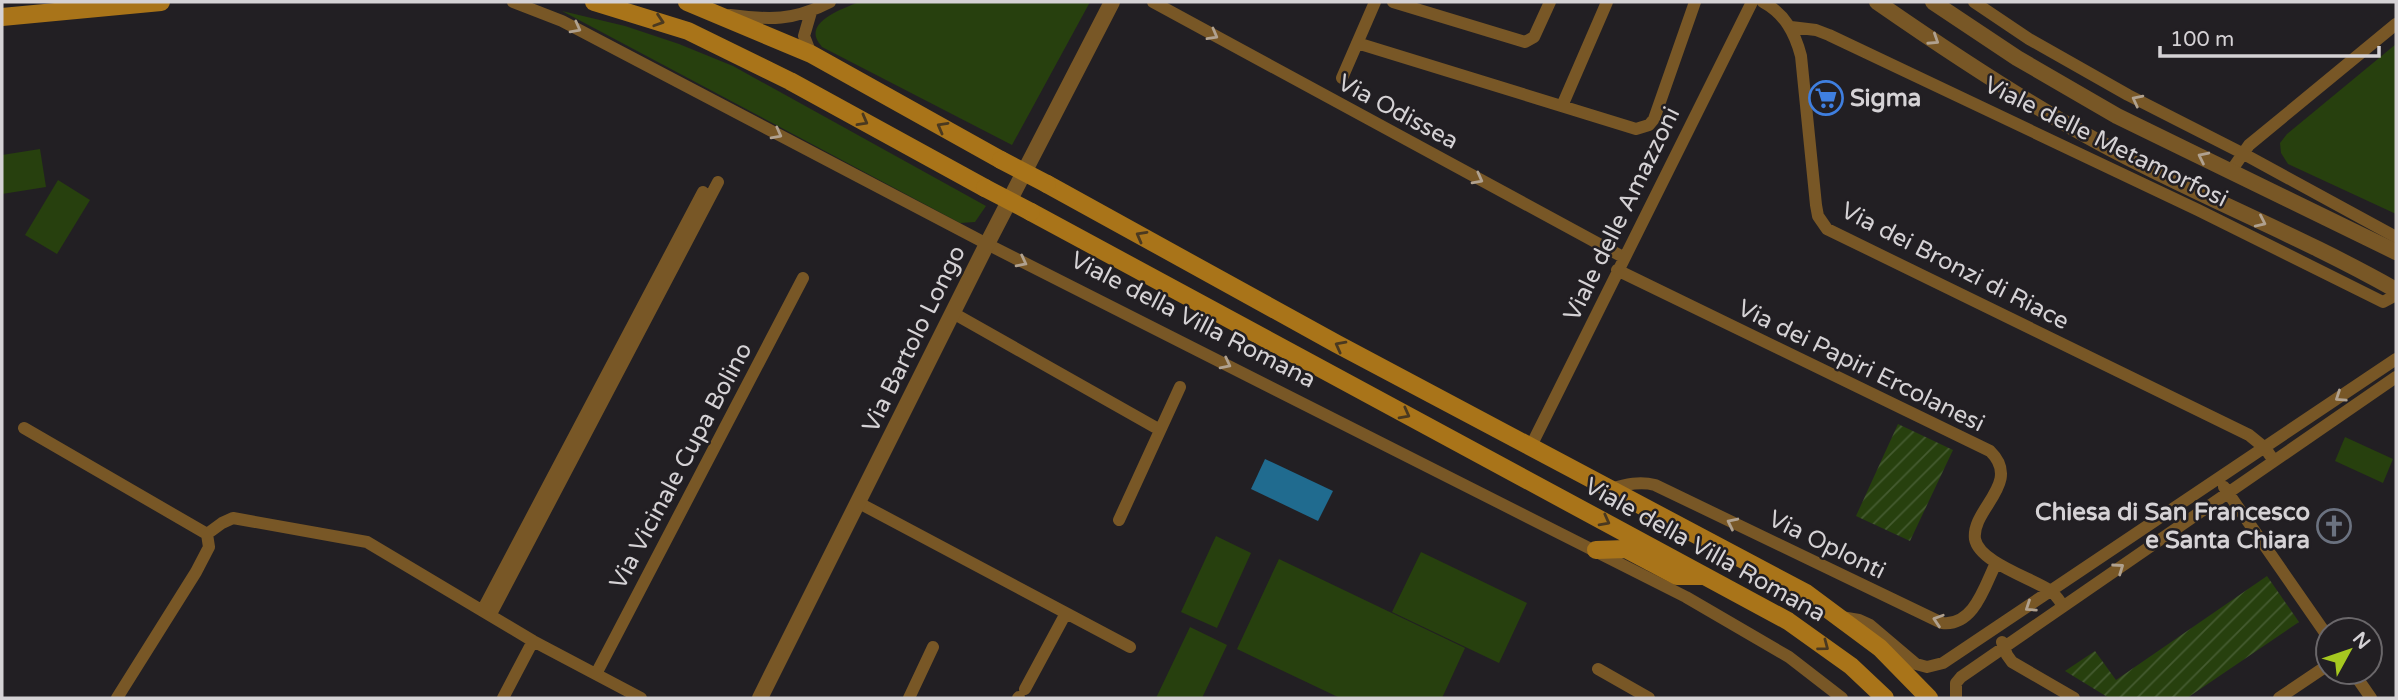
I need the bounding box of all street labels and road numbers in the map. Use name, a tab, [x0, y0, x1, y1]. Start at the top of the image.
street label: Via Odissea	[1333, 68, 1463, 156]
street label: Viale delle Metamorfosi	[1979, 70, 2233, 214]
street label: Viale delle Amazzoni	[1558, 102, 1686, 326]
street label: Via dei Bronzi di Riace	[1836, 196, 2074, 336]
street label: Via Bartolo Longo	[856, 241, 972, 437]
street label: Viale della Villa Romana	[1065, 245, 1321, 395]
street label: Via dei Papiri Ercolanesi	[1733, 294, 1989, 438]
street label: Via Vicinale Cupa Bolino	[604, 338, 758, 594]
street label: Viale della Villa Romana	[1579, 472, 1831, 628]
street label: Via Oplonti	[1764, 504, 1890, 586]

